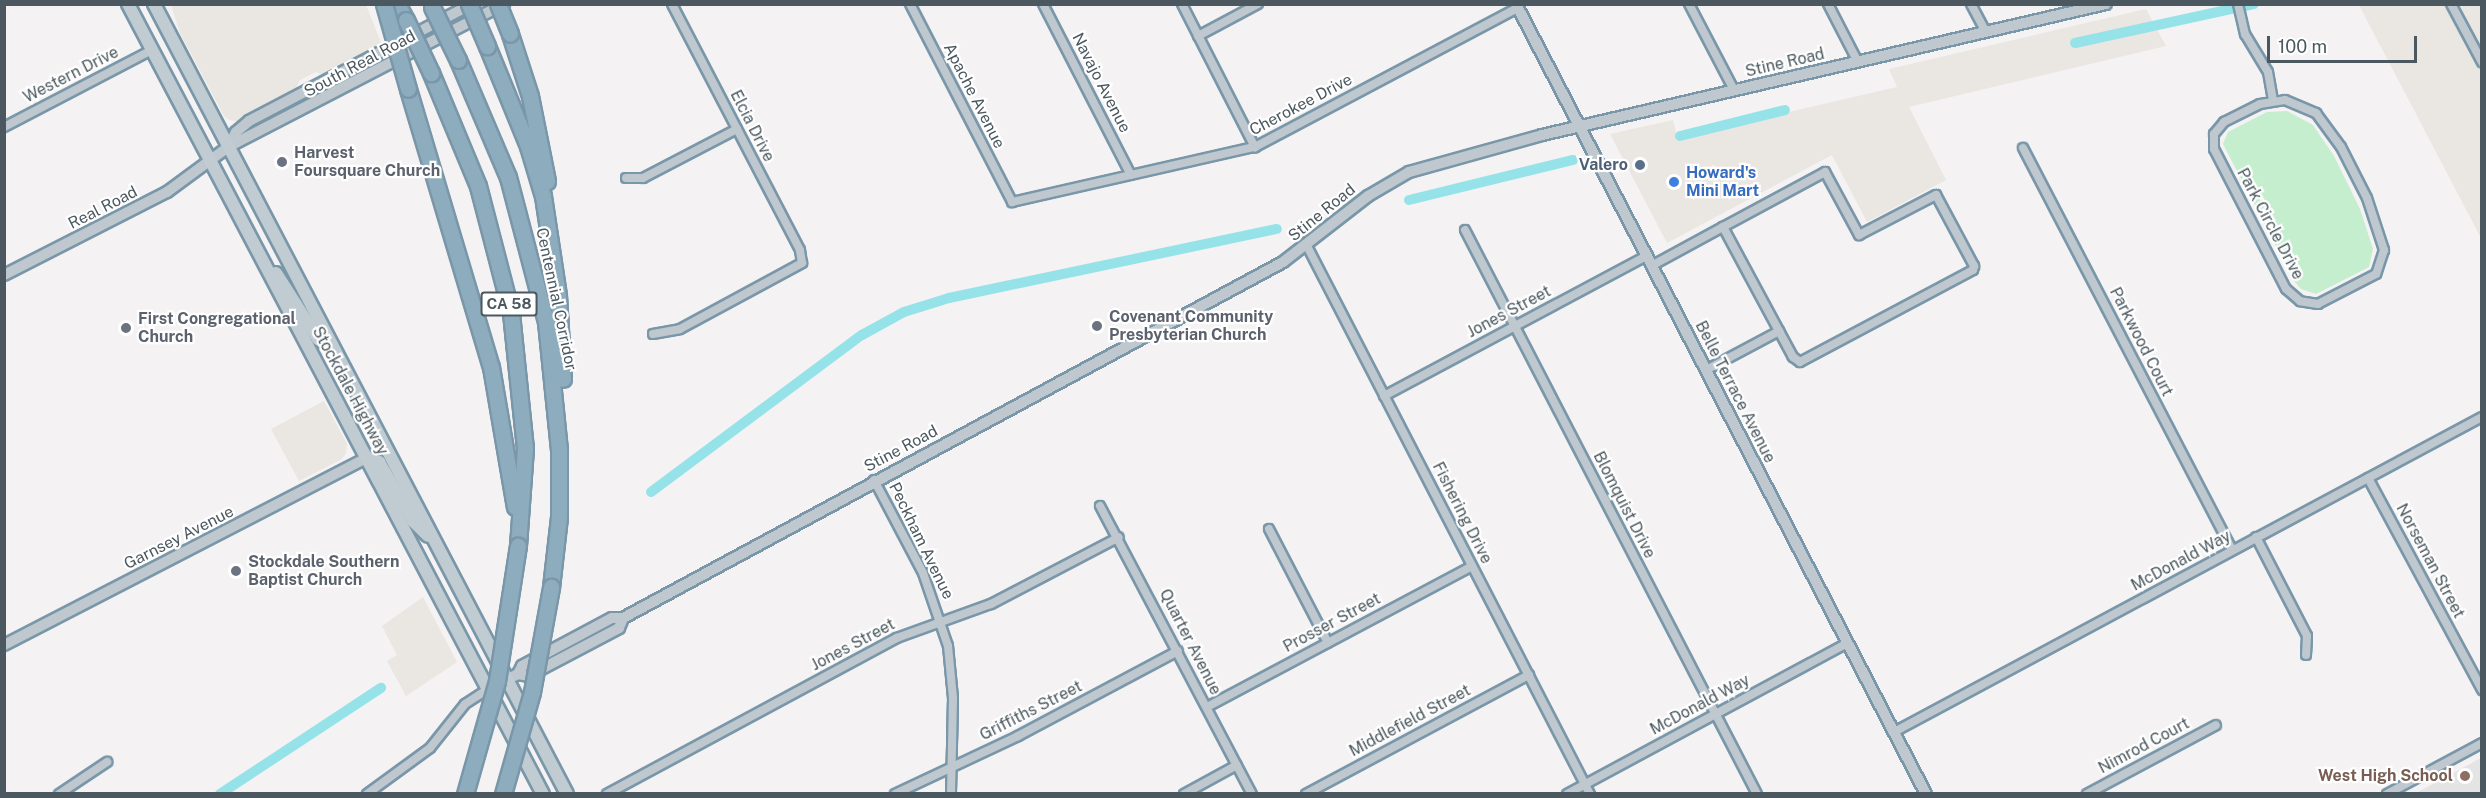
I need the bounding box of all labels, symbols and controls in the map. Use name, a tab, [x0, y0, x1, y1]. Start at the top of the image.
scale bar	[2270, 24, 2420, 62]
street label: South Real Road	[301, 27, 419, 101]
street label: Navajo Avenue	[1068, 30, 1134, 136]
text: 100 m	[2278, 36, 2327, 57]
street label: Apache Avenue	[939, 40, 1009, 152]
street label: Western Drive	[20, 43, 122, 107]
street label: Stine Road	[1743, 45, 1827, 81]
street label: Cherokee Drive	[1246, 70, 1356, 140]
street label: Elcia Drive	[726, 87, 778, 165]
place label: Harvest Foursquare Church	[294, 143, 440, 181]
marker: Harvest Foursquare Church	[275, 155, 289, 169]
place label: Valero	[1579, 155, 1628, 175]
marker: Valero	[1633, 158, 1647, 172]
place label: Howard's Mini Mart	[1686, 163, 1759, 201]
street label: Park Circle Drive	[2233, 165, 2307, 283]
marker: Howard's Mini Mart	[1667, 175, 1681, 189]
street label: Stine Road	[1285, 180, 1359, 246]
street label: Real Road	[65, 182, 141, 234]
street label: Centennial Corridor	[531, 226, 581, 372]
street label: Jones Street	[1464, 282, 1554, 342]
street label: Parkwood Court	[2105, 284, 2177, 400]
road number: CA 58	[480, 292, 538, 316]
place label: Covenant Community Presbyterian Church	[1109, 307, 1273, 345]
place label: First Congregational Church	[138, 309, 296, 347]
street label: Belle Terrace Avenue	[1691, 318, 1779, 466]
marker: Covenant Community Presbyterian Church	[1090, 319, 1104, 333]
marker: First Congregational Church	[119, 321, 133, 335]
street label: Stockdale Highway	[308, 323, 392, 459]
street label: Stine Road	[861, 422, 941, 476]
street label: Blomquist Drive	[1589, 448, 1659, 562]
street label: Fishering Drive	[1428, 459, 1496, 567]
street label: Peckham Avenue	[884, 480, 958, 602]
street label: Norseman Street	[2392, 500, 2468, 622]
street label: Garnsey Avenue	[121, 502, 237, 574]
street label: McDonald Way	[2128, 527, 2234, 595]
place label: Stockdale Southern Baptist Church	[248, 552, 400, 590]
marker: Stockdale Southern Baptist Church	[229, 564, 243, 578]
street label: Quarter Avenue	[1155, 586, 1225, 698]
street label: Prosser Street	[1280, 589, 1384, 657]
street label: Jones Street	[808, 615, 898, 675]
street label: McDonald Way	[1647, 671, 1753, 739]
street label: Griffiths Street	[977, 677, 1085, 745]
street label: Middlefield Street	[1346, 681, 1474, 761]
street label: Nimrod Court	[2095, 714, 2193, 778]
place label: West High School	[2318, 766, 2453, 786]
marker: West High School	[2458, 769, 2472, 783]

